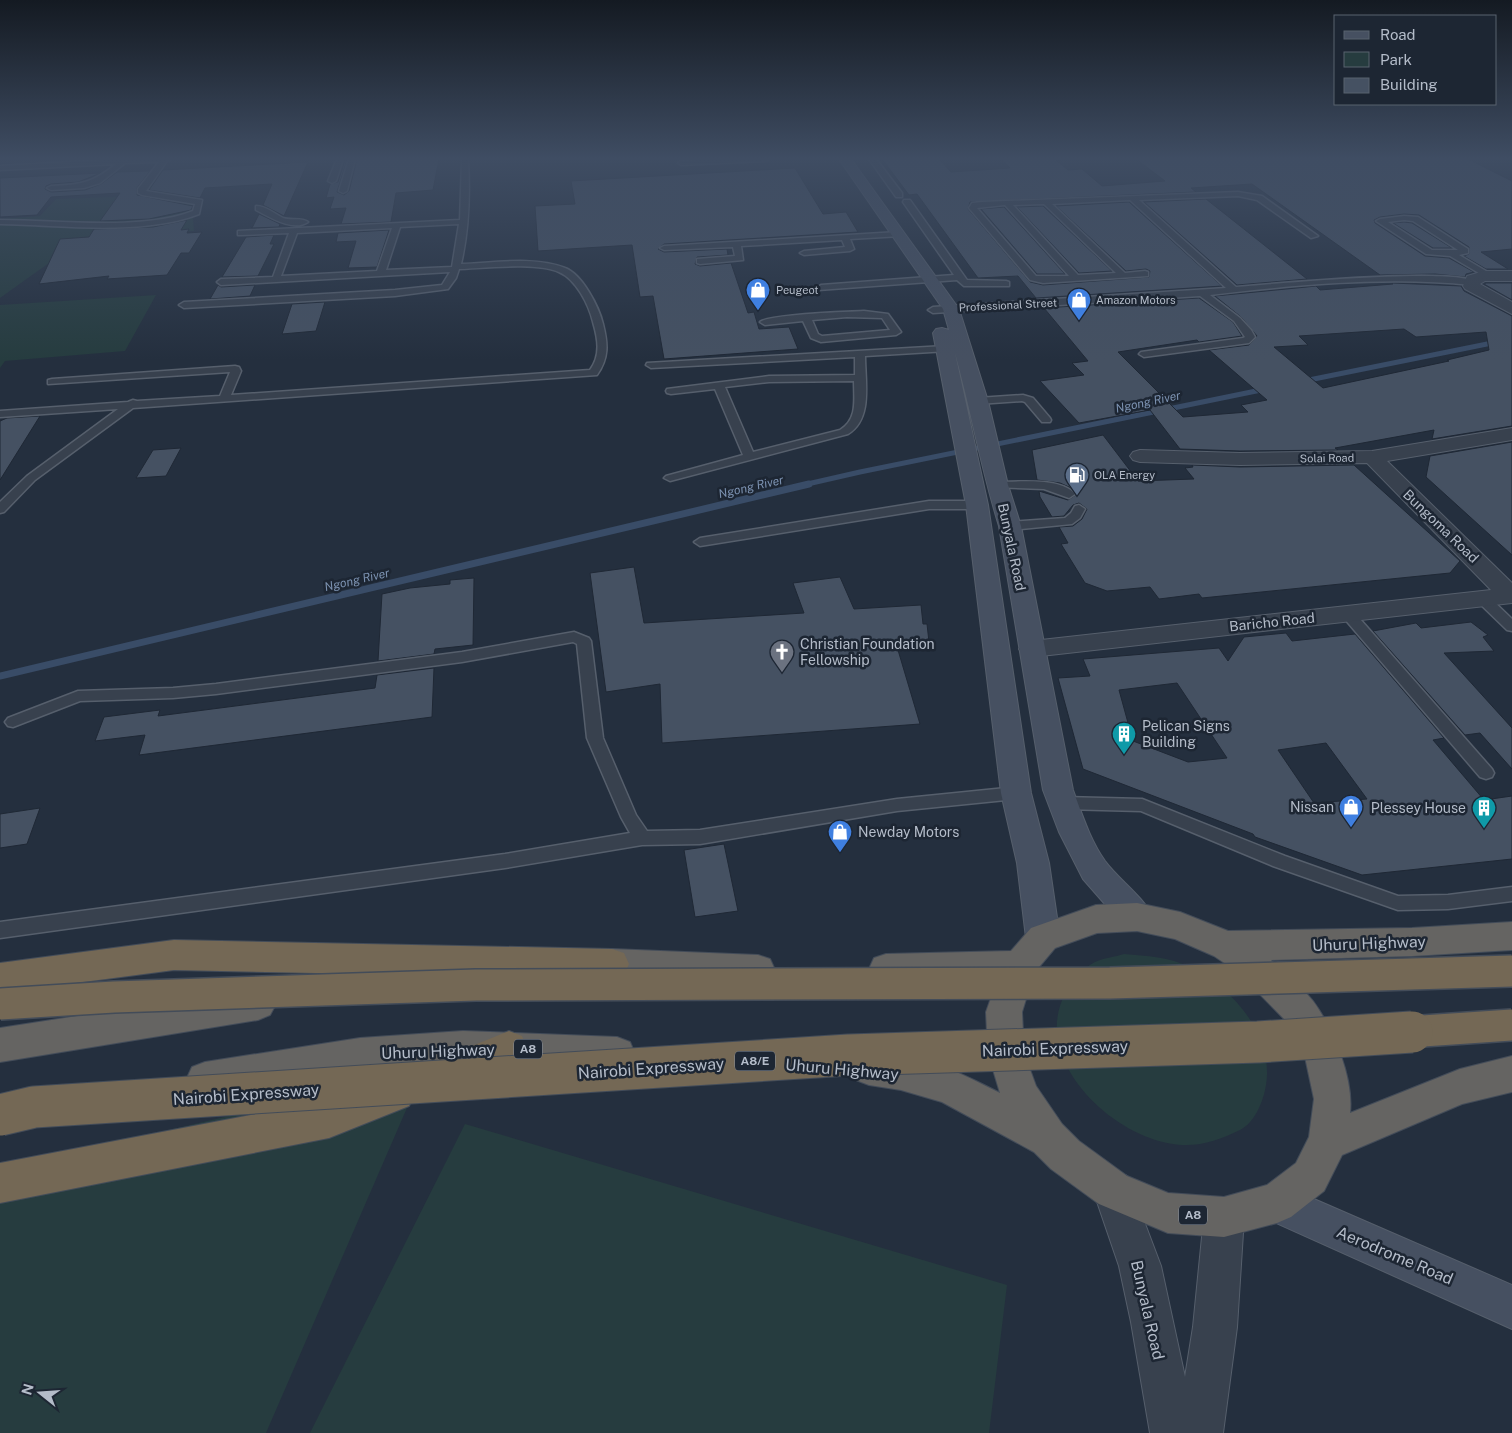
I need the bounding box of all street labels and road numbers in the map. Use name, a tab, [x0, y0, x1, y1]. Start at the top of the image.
street label: Professional Street	[959, 296, 1057, 314]
street label: Solai Road	[1300, 452, 1354, 464]
street label: Bungoma Road	[1400, 486, 1482, 566]
street label: Bunyala Road	[995, 502, 1029, 592]
street label: Baricho Road	[1228, 610, 1316, 634]
street label: Uhuru Highway	[1312, 932, 1427, 955]
street label: Nairobi Expressway	[981, 1036, 1129, 1061]
street label: Uhuru Highway	[381, 1040, 496, 1063]
road number: A8	[514, 1040, 542, 1058]
road number: A8/E	[735, 1052, 775, 1070]
street label: Nairobi Expressway	[577, 1054, 725, 1083]
street label: Uhuru Highway	[784, 1055, 900, 1084]
street label: Nairobi Expressway	[172, 1080, 320, 1109]
road number: A8	[1179, 1206, 1207, 1224]
street label: Aerodrome Road	[1334, 1222, 1456, 1289]
street label: Bunyala Road	[1127, 1258, 1168, 1362]

